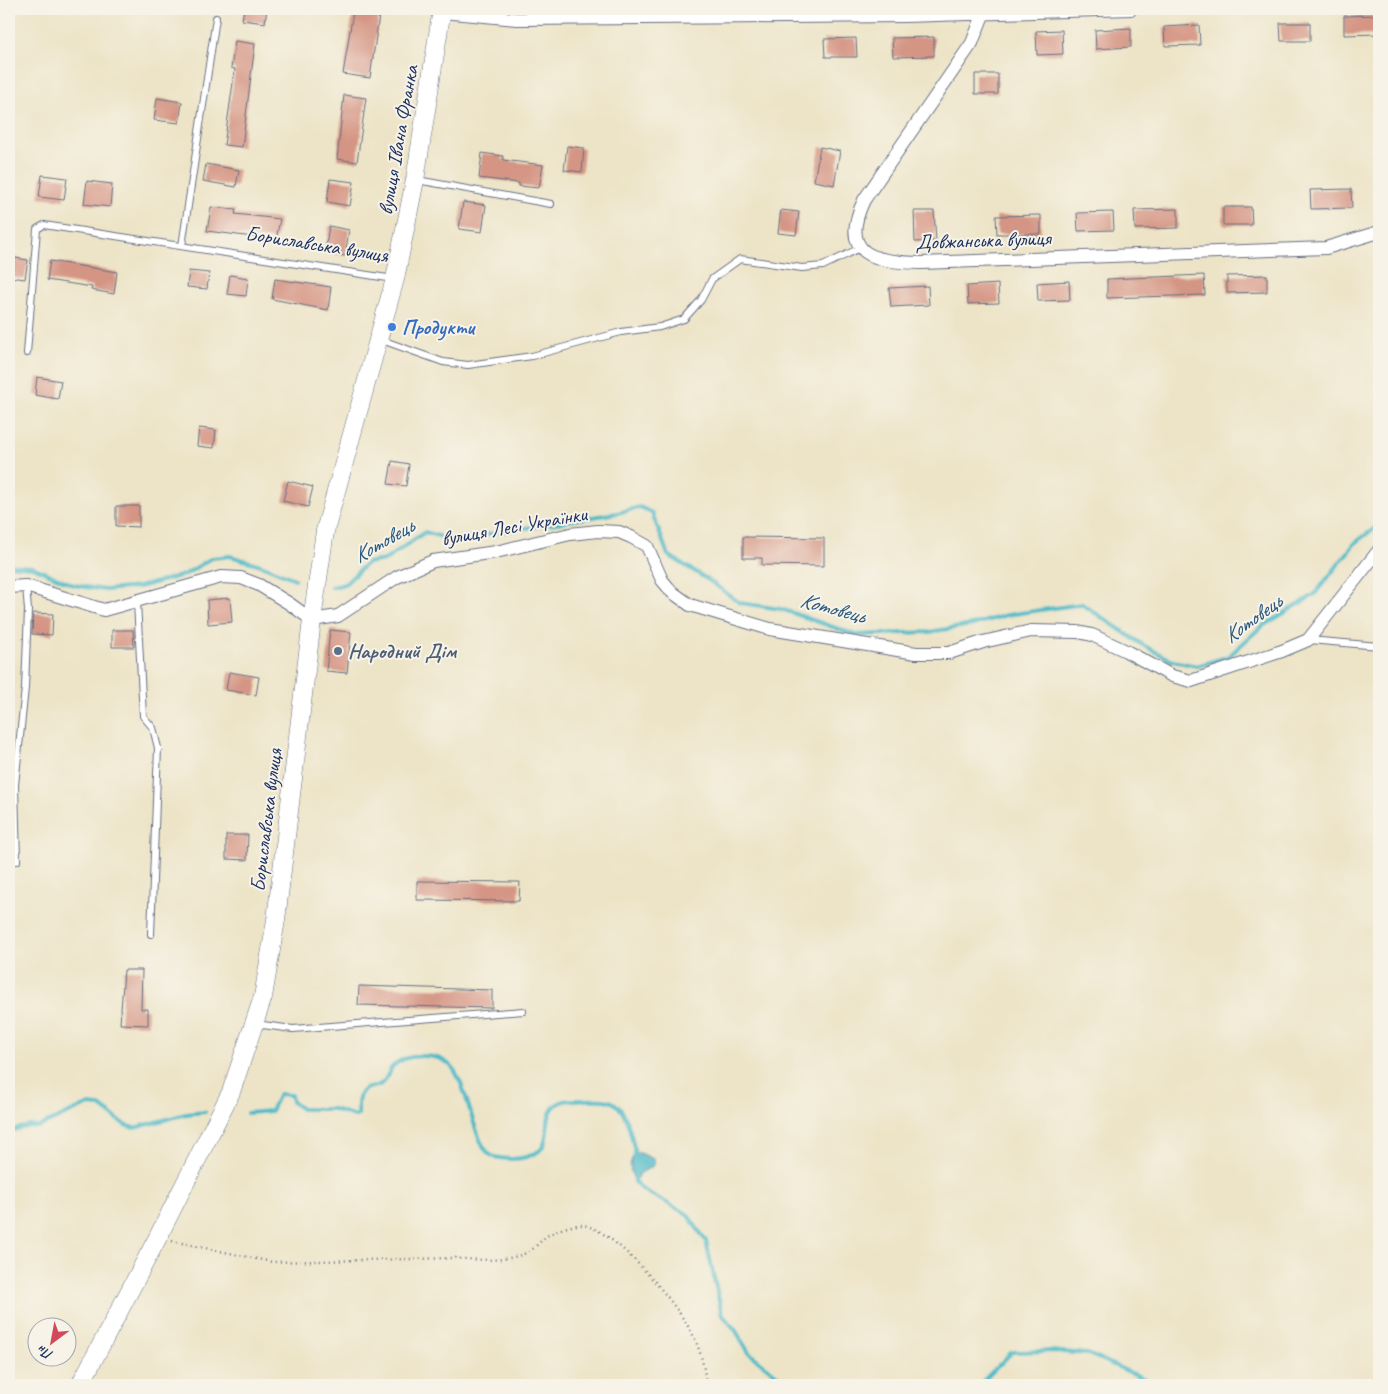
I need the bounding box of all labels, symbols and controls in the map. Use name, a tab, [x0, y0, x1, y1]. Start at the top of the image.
street label: вулиця Івана Франка	[372, 62, 424, 217]
street label: Бориславська вулиця	[244, 220, 391, 268]
street label: Довжанська вулиця	[915, 225, 1053, 255]
place label: Продукти	[402, 314, 476, 341]
marker: Продукти	[386, 321, 398, 333]
street label: вулиця Лесі Українки	[439, 500, 590, 552]
water label: Котовець	[348, 511, 421, 570]
water label: Котовець	[797, 586, 870, 631]
water label: Котовець	[1218, 587, 1289, 650]
place label: Народний Дім	[348, 638, 458, 664]
marker: Народний Дім	[332, 645, 344, 657]
street label: Бориславська вулиця	[244, 746, 288, 893]
north arrow	[28, 1316, 78, 1366]
text: Пн	[34, 1341, 56, 1364]

